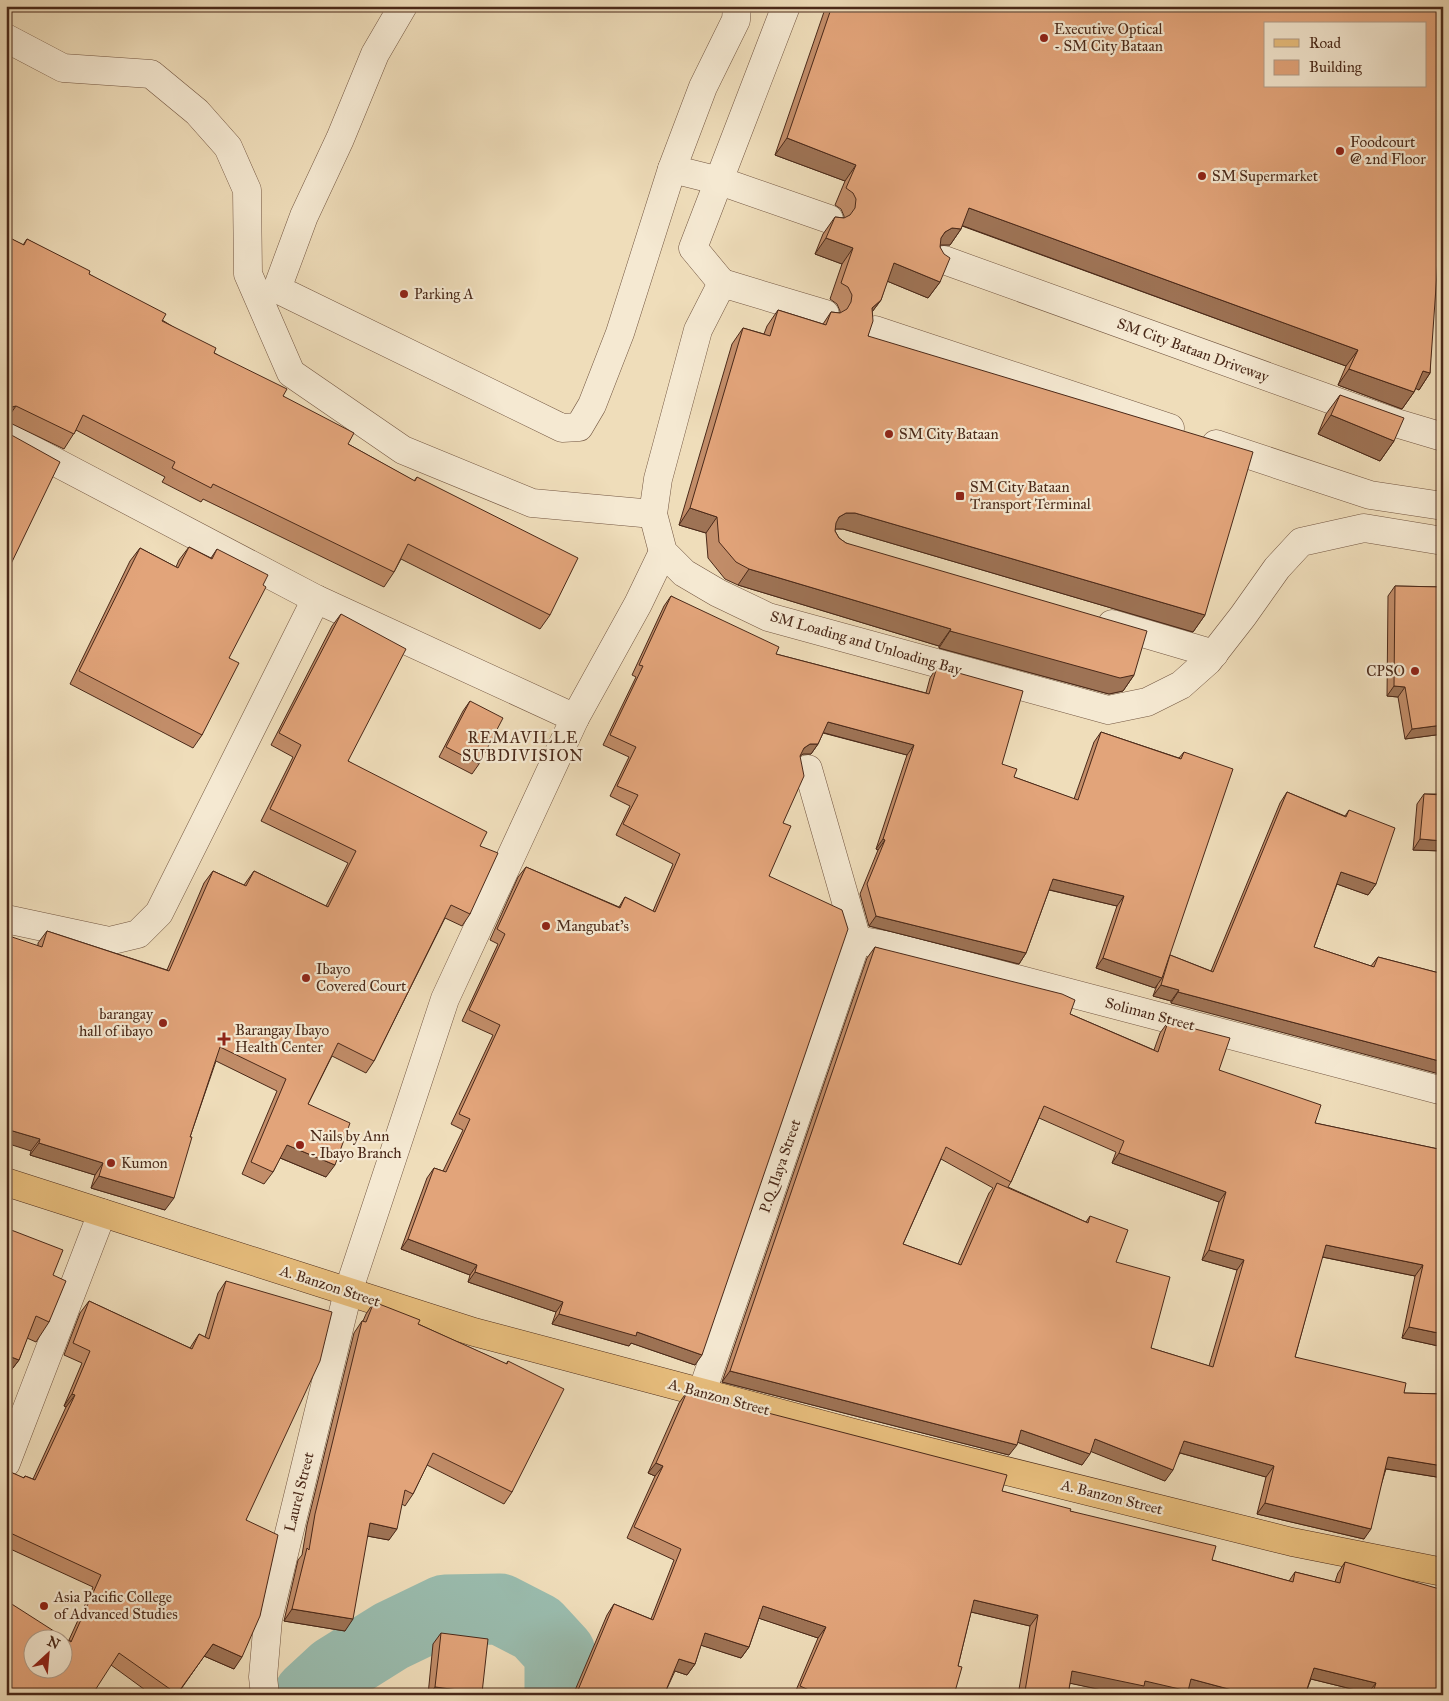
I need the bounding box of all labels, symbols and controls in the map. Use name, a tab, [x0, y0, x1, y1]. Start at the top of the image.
place label: Executive Optical - SM City Bataan	[1054, 20, 1164, 55]
legend	[1264, 22, 1426, 88]
marker: Executive Optical - SM City Bataan	[1038, 32, 1050, 44]
text: Road	[1309, 34, 1341, 52]
text: Building	[1309, 58, 1363, 76]
place label: Foodcourt @ 2nd Floor	[1350, 133, 1426, 168]
marker: Foodcourt @ 2nd Floor	[1334, 145, 1346, 157]
place label: SM Supermarket	[1212, 167, 1319, 185]
marker: SM Supermarket	[1196, 170, 1208, 182]
place label: Parking A	[414, 285, 474, 303]
marker: Parking A	[398, 288, 410, 300]
street label: SM City Bataan Driveway	[1115, 314, 1272, 386]
place label: SM City Bataan	[899, 425, 999, 443]
marker: SM City Bataan	[883, 428, 895, 440]
place label: SM City Bataan Transport Terminal	[970, 478, 1092, 513]
marker: SM City Bataan Transport Terminal	[954, 490, 966, 502]
street label: SM Loading and Unloading Bay	[768, 607, 965, 679]
place label: CPSO	[1366, 662, 1405, 680]
marker: CPSO	[1409, 665, 1421, 677]
district label: REMAVILLE SUBDIVISION	[462, 728, 584, 765]
place label: Mangubat's	[556, 917, 629, 935]
marker: Mangubat's	[540, 920, 552, 932]
place label: Ibayo Covered Court	[316, 960, 407, 995]
marker: Ibayo Covered Court	[300, 972, 312, 984]
street label: Soliman Street	[1103, 993, 1197, 1035]
place label: barangay hall of ibayo	[79, 1005, 154, 1040]
marker: barangay hall of ibayo	[157, 1017, 169, 1029]
place label: Barangay Ibayo Health Center	[235, 1021, 329, 1056]
marker: Barangay Ibayo Health Center	[217, 1032, 231, 1046]
street label: P.Q. Ilaya Street	[756, 1116, 805, 1215]
place label: Nails by Ann - Ibayo Branch	[310, 1127, 402, 1162]
marker: Nails by Ann - Ibayo Branch	[294, 1139, 306, 1151]
place label: Kumon	[121, 1154, 168, 1172]
marker: Kumon	[105, 1157, 117, 1169]
street label: A. Banzon Street	[277, 1261, 383, 1311]
street label: A. Banzon Street	[665, 1375, 772, 1419]
street label: Laurel Street	[280, 1450, 318, 1534]
street label: A. Banzon Street	[1058, 1475, 1165, 1518]
place label: Asia Pacific College of Advanced Studies	[53, 1588, 178, 1623]
marker: Asia Pacific College of Advanced Studies	[38, 1600, 50, 1612]
north arrow	[22, 1628, 72, 1678]
text: N	[44, 1633, 63, 1653]

